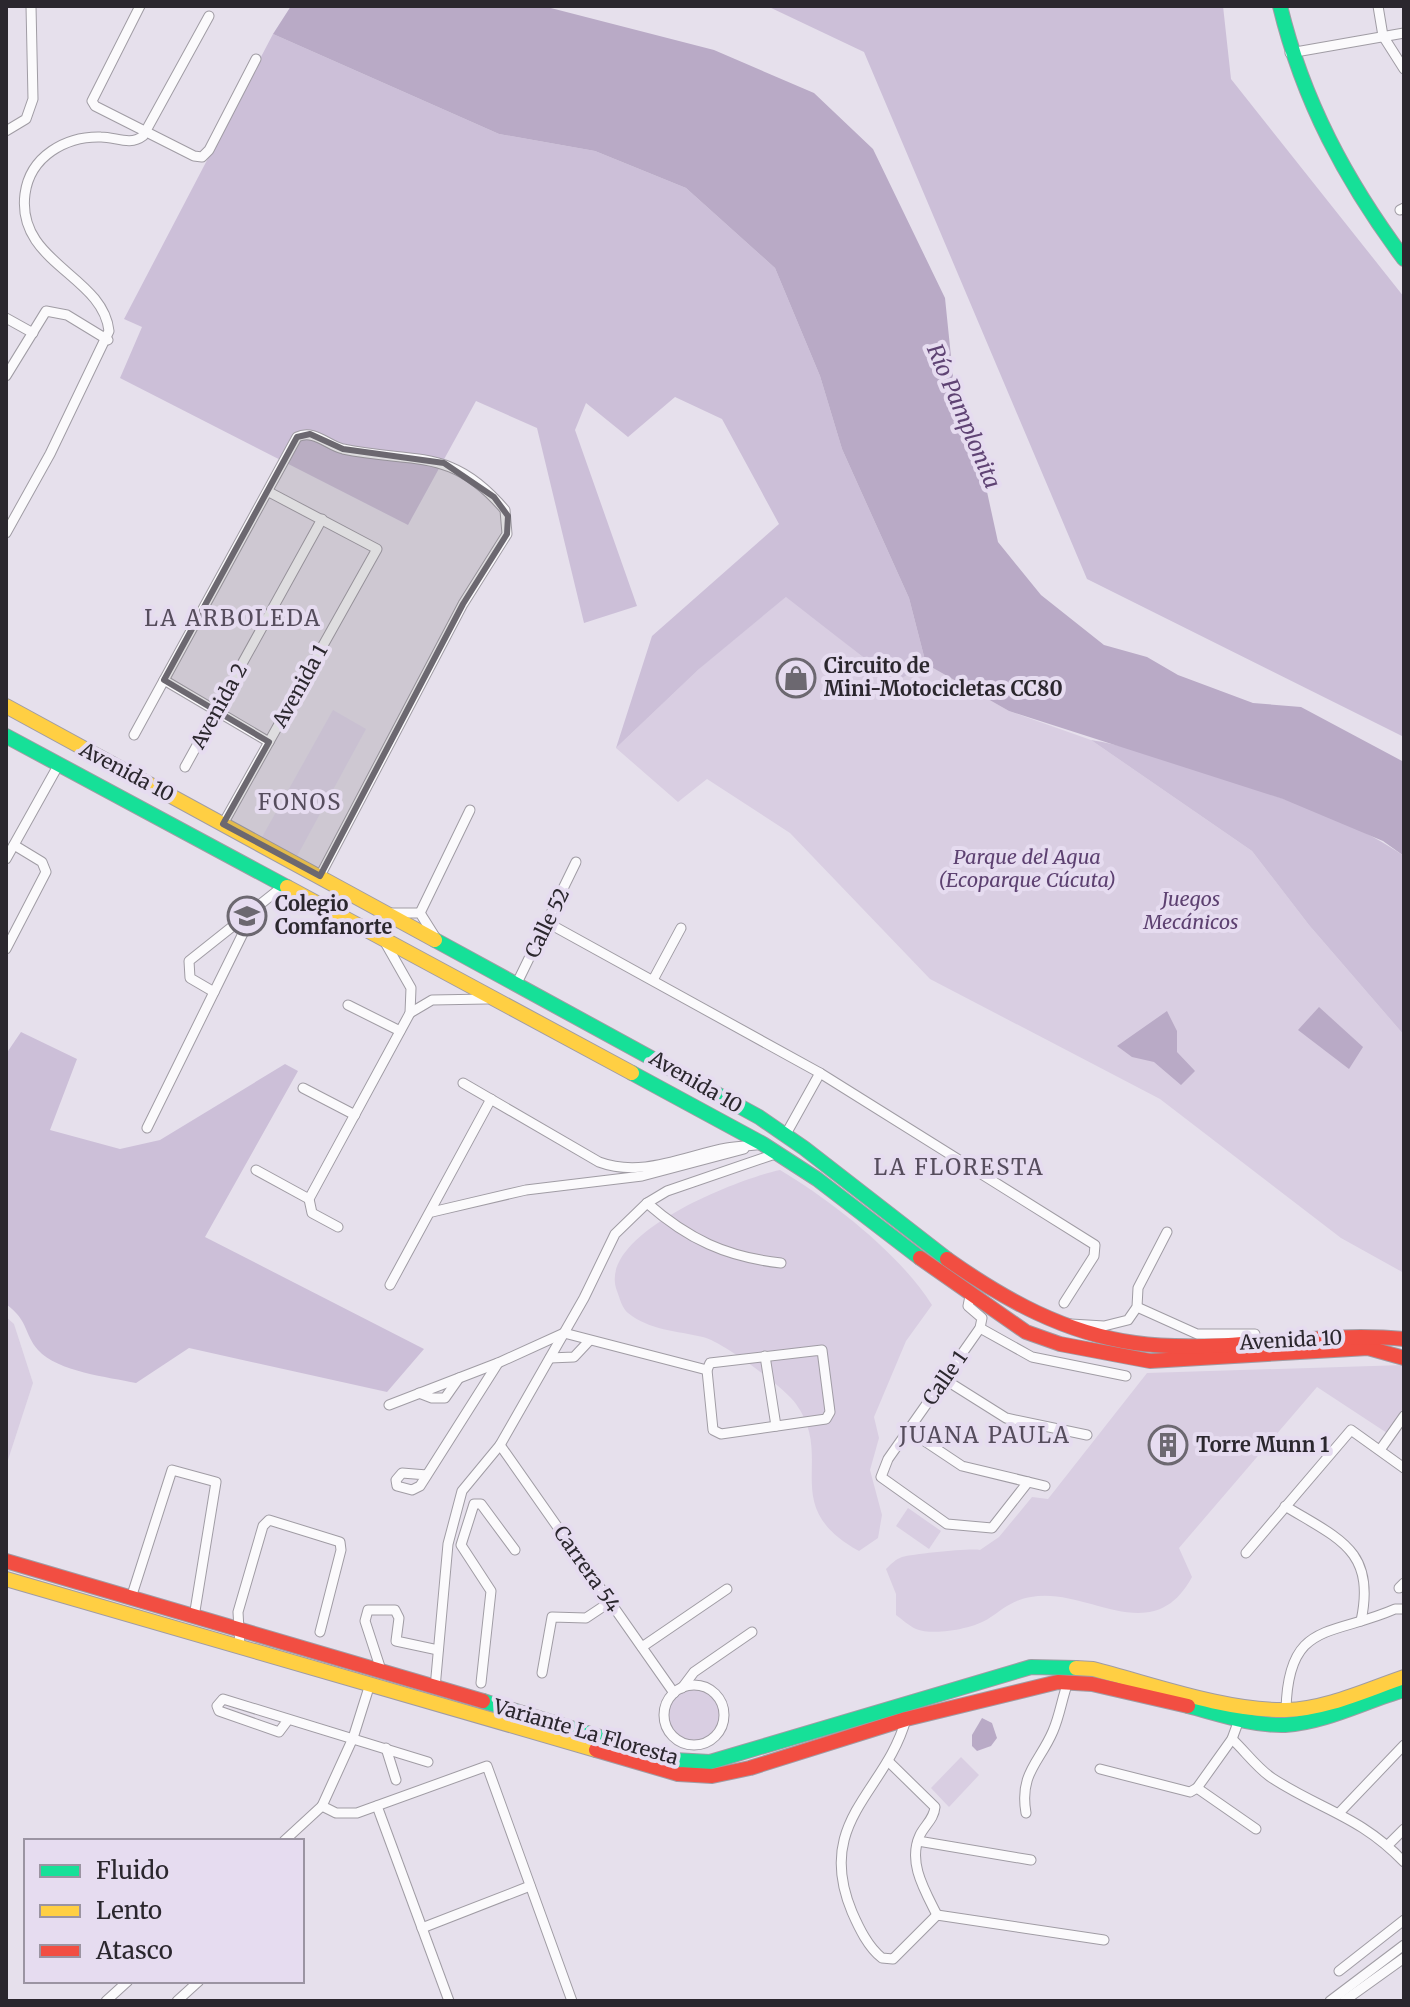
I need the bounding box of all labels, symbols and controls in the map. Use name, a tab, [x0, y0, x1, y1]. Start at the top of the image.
water label: Río Pamplonita	[921, 340, 1007, 492]
district label: LA ARBOLEDA	[144, 604, 322, 632]
street label: Avenida 1	[266, 640, 333, 732]
place label: Circuito de Mini-Motocicletas CC80	[824, 653, 1063, 701]
shop icon: Circuito de Mini-Motocicletas CC80	[775, 657, 817, 699]
street label: Avenida 2	[184, 659, 252, 754]
street label: Avenida 10	[75, 736, 179, 807]
district label: FONOS	[258, 788, 342, 816]
park label: Parque del Agua (Ecoparque Cúcuta)	[938, 844, 1116, 892]
street label: Calle 52	[519, 884, 574, 962]
park label: Juegos Mecánicos	[1143, 886, 1238, 934]
place label: Colegio Comfanorte	[275, 891, 392, 939]
school or university icon: Colegio Comfanorte	[226, 895, 268, 937]
street label: Avenida 10	[645, 1045, 747, 1118]
district label: LA FLORESTA	[873, 1153, 1045, 1181]
street label: Avenida 10	[1238, 1324, 1343, 1355]
street label: Calle 1	[917, 1346, 972, 1410]
district label: JUANA PAULA	[898, 1421, 1071, 1449]
building icon: Torre Munn 1	[1147, 1424, 1189, 1466]
place label: Torre Munn 1	[1196, 1432, 1329, 1457]
street label: Carrera 54	[549, 1521, 626, 1617]
street label: Variante La Floresta	[490, 1693, 682, 1770]
legend	[24, 1839, 304, 1983]
text: Fluido	[96, 1855, 169, 1886]
text: Lento	[96, 1895, 162, 1926]
text: Atasco	[95, 1935, 173, 1966]

